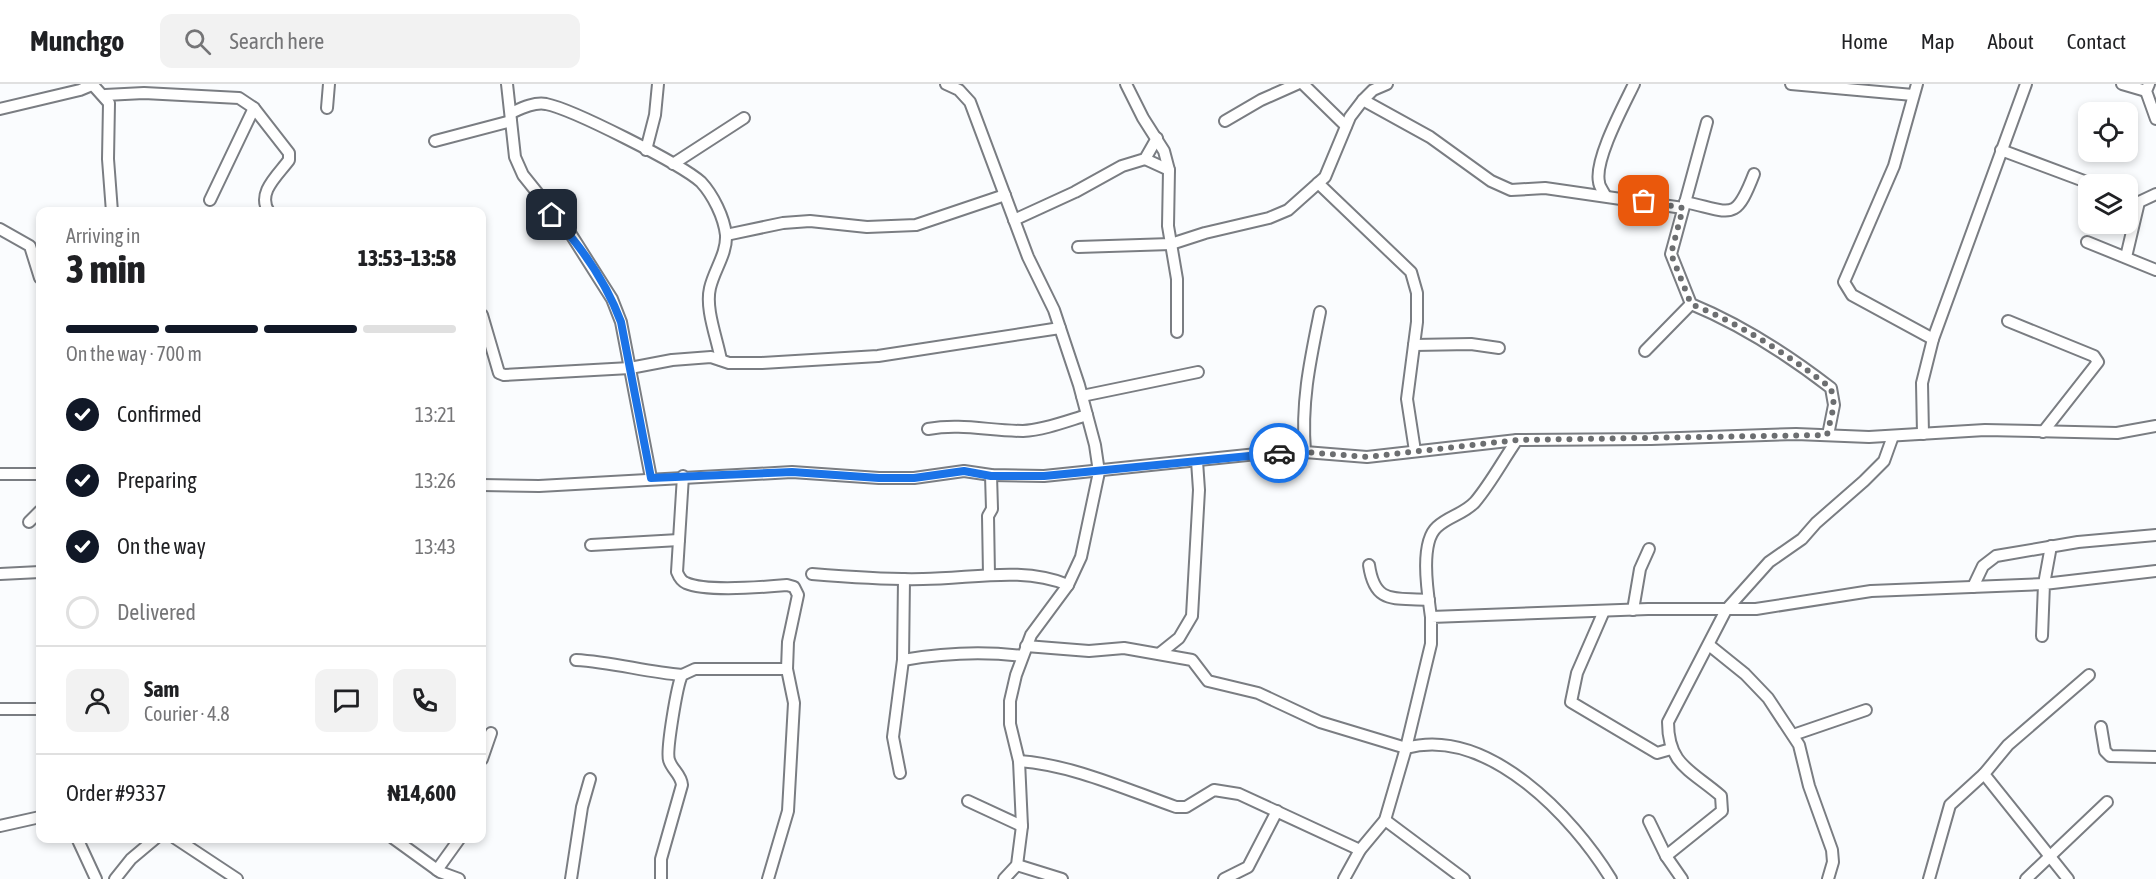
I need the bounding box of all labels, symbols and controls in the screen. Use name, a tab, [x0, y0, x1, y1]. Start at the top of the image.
search box	[160, 14, 580, 68]
text: Munchgo	[30, 25, 124, 57]
icon: search	[181, 25, 214, 58]
text: Search here	[229, 28, 324, 54]
text: Home	[1841, 29, 1888, 53]
text: Map	[1921, 29, 1955, 53]
text: About	[1988, 29, 2034, 53]
text: Contact	[2067, 29, 2126, 53]
map controls	[2078, 102, 2138, 234]
button: locate	[2078, 102, 2138, 162]
button: layers	[2078, 174, 2138, 234]
pin	[1618, 175, 1669, 226]
icon: bag	[1627, 184, 1660, 217]
pin	[526, 189, 577, 240]
icon: home	[535, 198, 568, 231]
text: Arriving in	[66, 224, 140, 247]
text: 13:53–13:58	[358, 245, 456, 271]
text: 3 min	[66, 247, 146, 291]
text: On the way · 700 m	[66, 342, 202, 365]
icon: check	[66, 398, 99, 431]
text: Confirmed	[117, 401, 202, 427]
text: 13:21	[415, 403, 456, 426]
courier	[1249, 423, 1309, 483]
icon: car	[1263, 437, 1296, 470]
icon: check	[66, 464, 99, 497]
text: Preparing	[117, 467, 197, 493]
text: 13:26	[415, 469, 456, 492]
icon: check	[66, 530, 99, 563]
text: On the way	[117, 533, 206, 559]
text: 13:43	[415, 535, 456, 558]
text: Delivered	[117, 599, 196, 625]
button: person	[66, 669, 129, 732]
button: chat	[315, 669, 378, 732]
button: phone	[393, 669, 456, 732]
text: Sam	[144, 676, 179, 702]
text: Courier · 4.8	[144, 702, 230, 725]
text: Order #9337	[66, 780, 166, 806]
text: ₦14,600	[387, 780, 456, 806]

